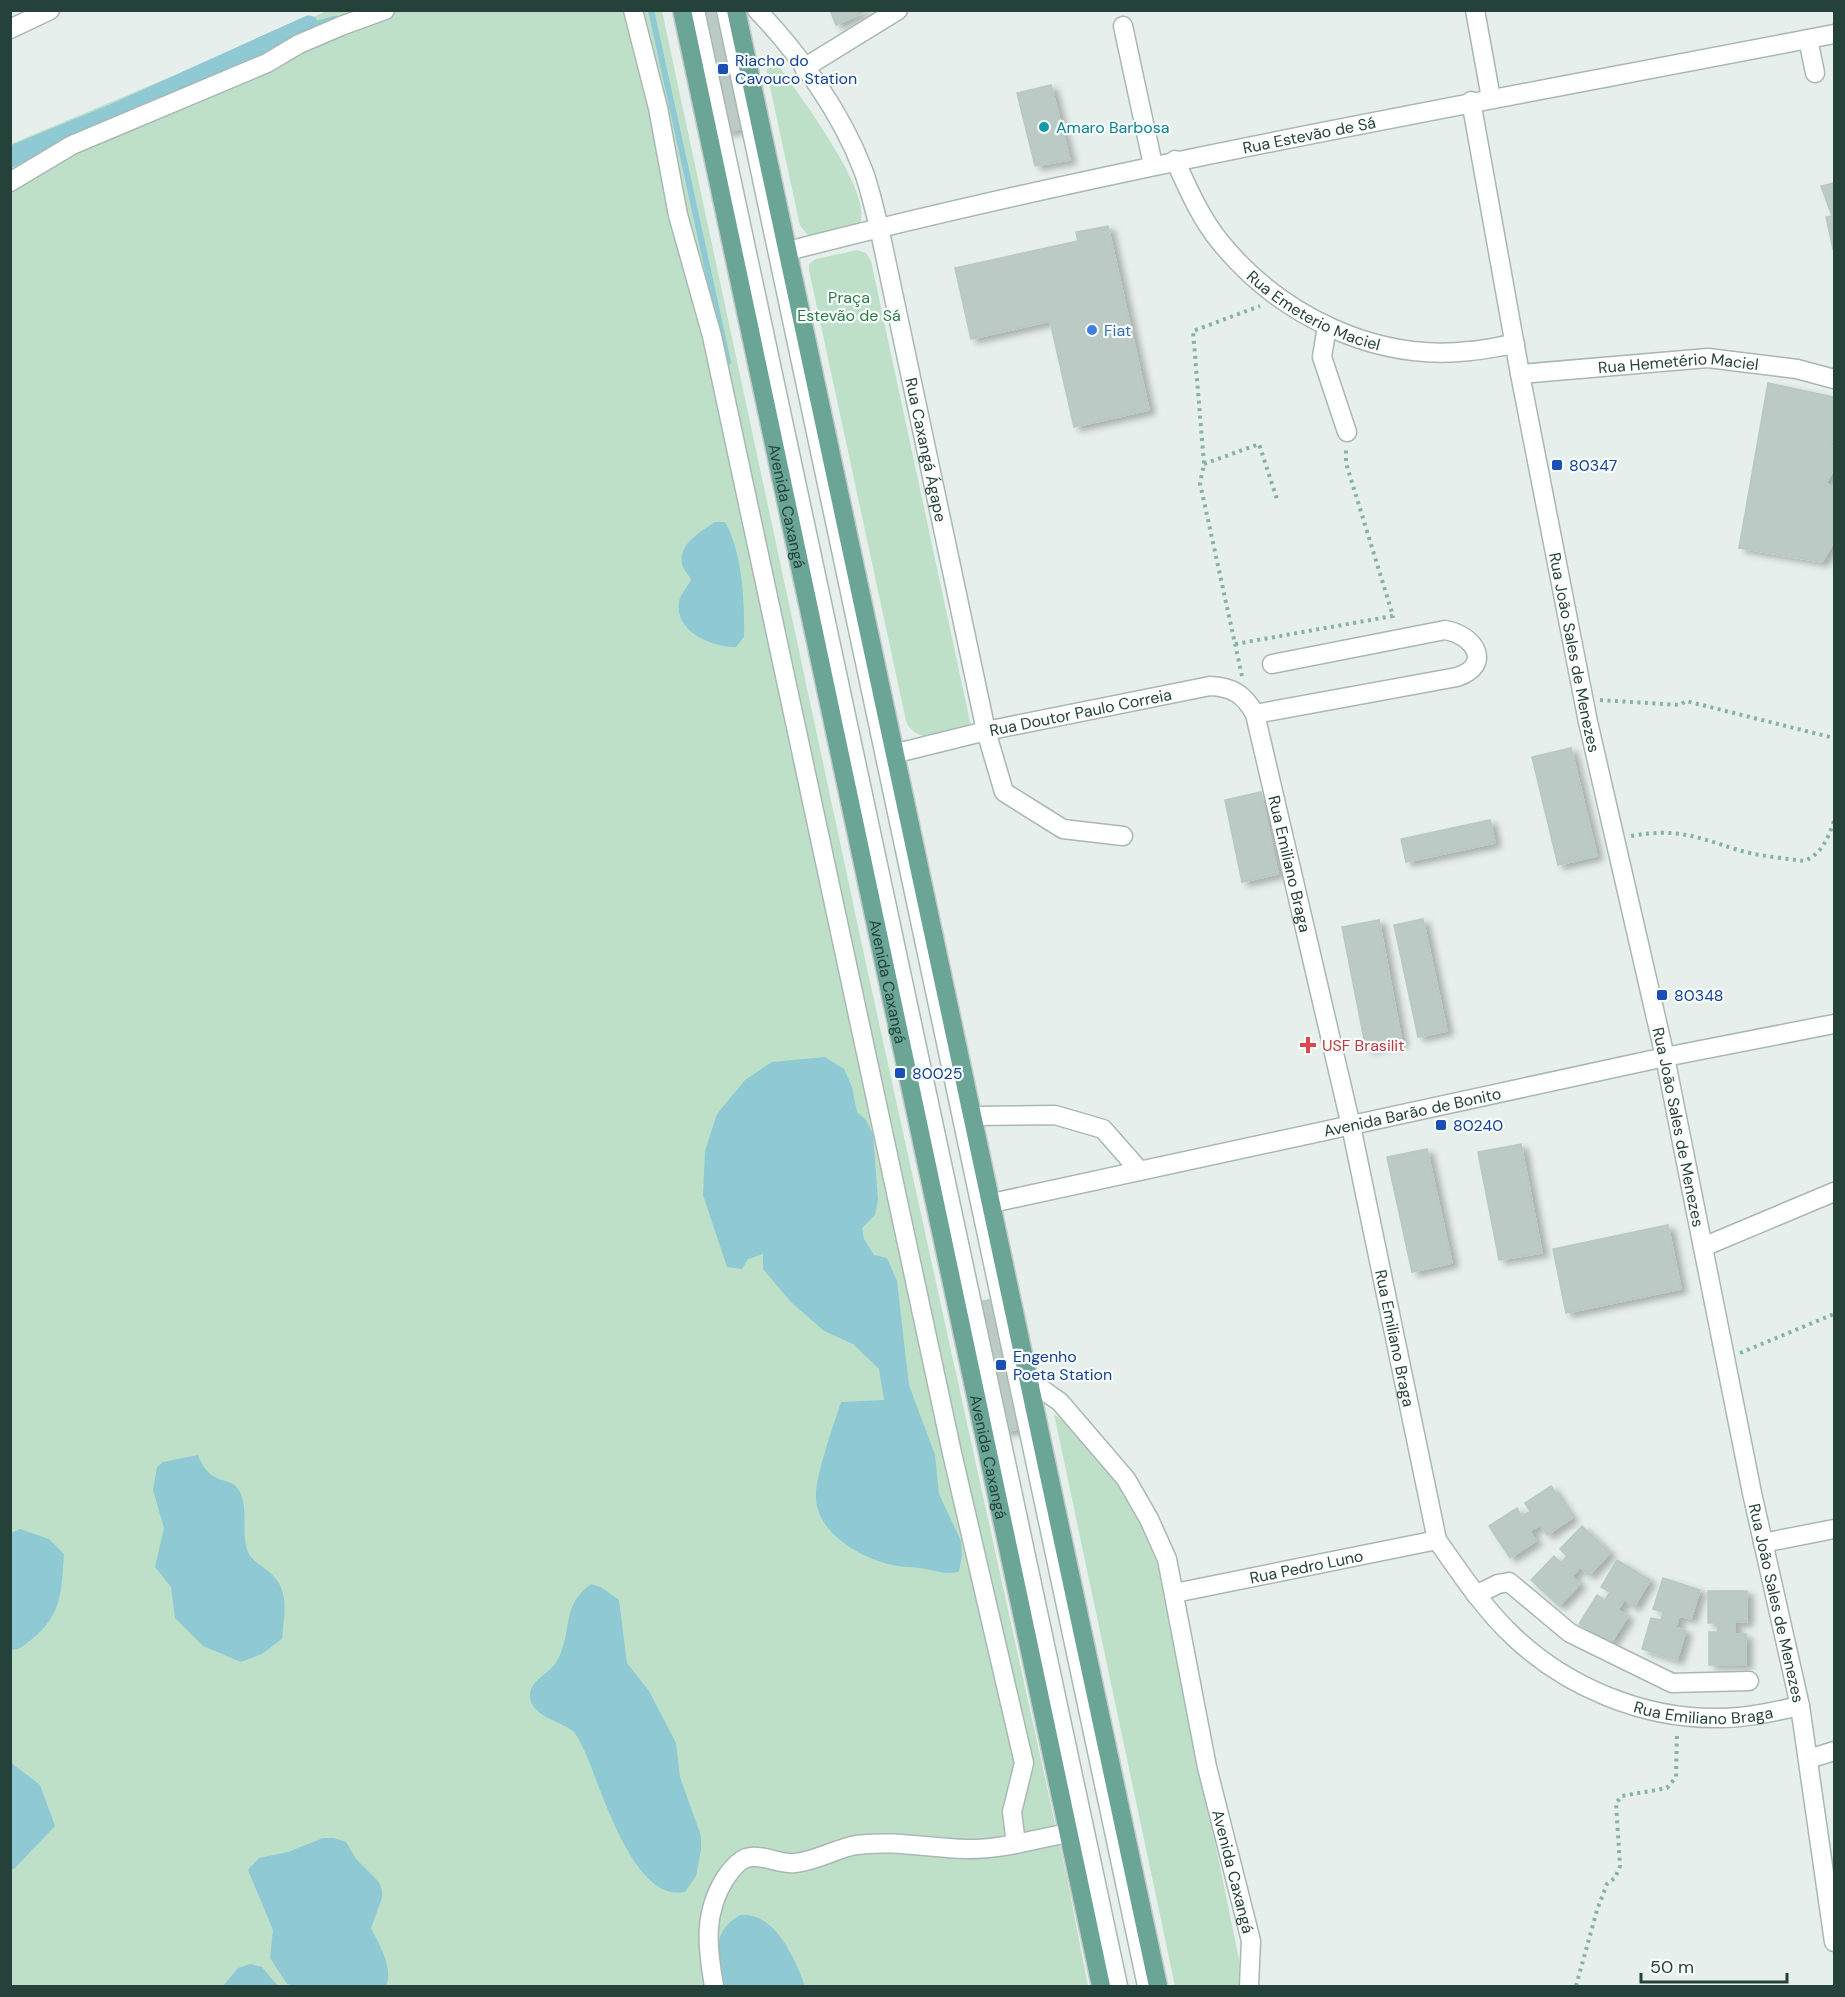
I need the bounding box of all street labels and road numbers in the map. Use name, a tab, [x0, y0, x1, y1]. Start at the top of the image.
street label: Rua Estevão de Sá	[1241, 112, 1378, 159]
street label: Rua Emeterio Maciel	[1242, 266, 1383, 355]
street label: Rua Hemetério Maciel	[1597, 348, 1760, 378]
street label: Rua Caxangá Ágape	[900, 376, 951, 524]
street label: Avenida Caxangá	[763, 442, 810, 570]
street label: Rua João Sales de Menezes	[1544, 551, 1605, 754]
street label: Rua Doutor Paulo Correia	[988, 684, 1174, 741]
street label: Rua Emiliano Braga	[1263, 793, 1316, 934]
street label: Avenida Caxangá	[864, 917, 911, 1046]
street label: Rua João Sales de Menezes	[1647, 1025, 1709, 1229]
street label: Avenida Barão de Bonito	[1322, 1083, 1503, 1142]
street label: Rua Emiliano Braga	[1370, 1268, 1419, 1409]
street label: Avenida Caxangá	[965, 1393, 1012, 1521]
street label: Rua João Sales de Menezes	[1744, 1502, 1809, 1705]
street label: Rua Pedro Luno	[1248, 1545, 1365, 1589]
street label: Rua Emiliano Braga	[1631, 1696, 1775, 1729]
street label: Avenida Caxangá	[1207, 1808, 1259, 1936]

